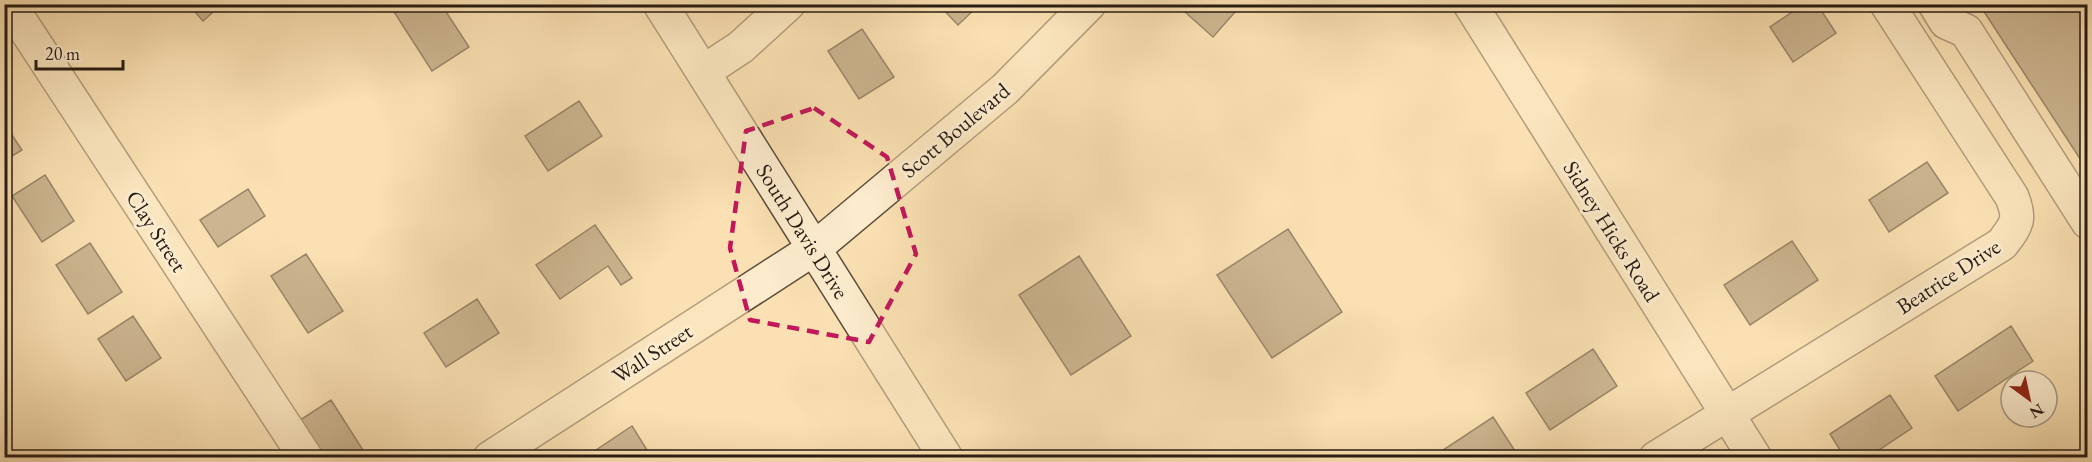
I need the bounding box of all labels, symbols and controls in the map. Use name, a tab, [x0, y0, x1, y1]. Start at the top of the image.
scale bar	[36, 33, 123, 71]
text: 20 m	[45, 42, 80, 65]
street label: Scott Boulevard	[895, 76, 1017, 184]
street label: Sidney Hicks Road	[1557, 155, 1667, 308]
street label: South Davis Drive	[750, 158, 856, 305]
street label: Clay Street	[119, 185, 194, 278]
street label: Beatrice Drive	[1891, 232, 2006, 321]
street label: Wall Street	[607, 317, 698, 390]
north arrow	[1999, 369, 2059, 429]
text: N	[2026, 399, 2048, 424]

